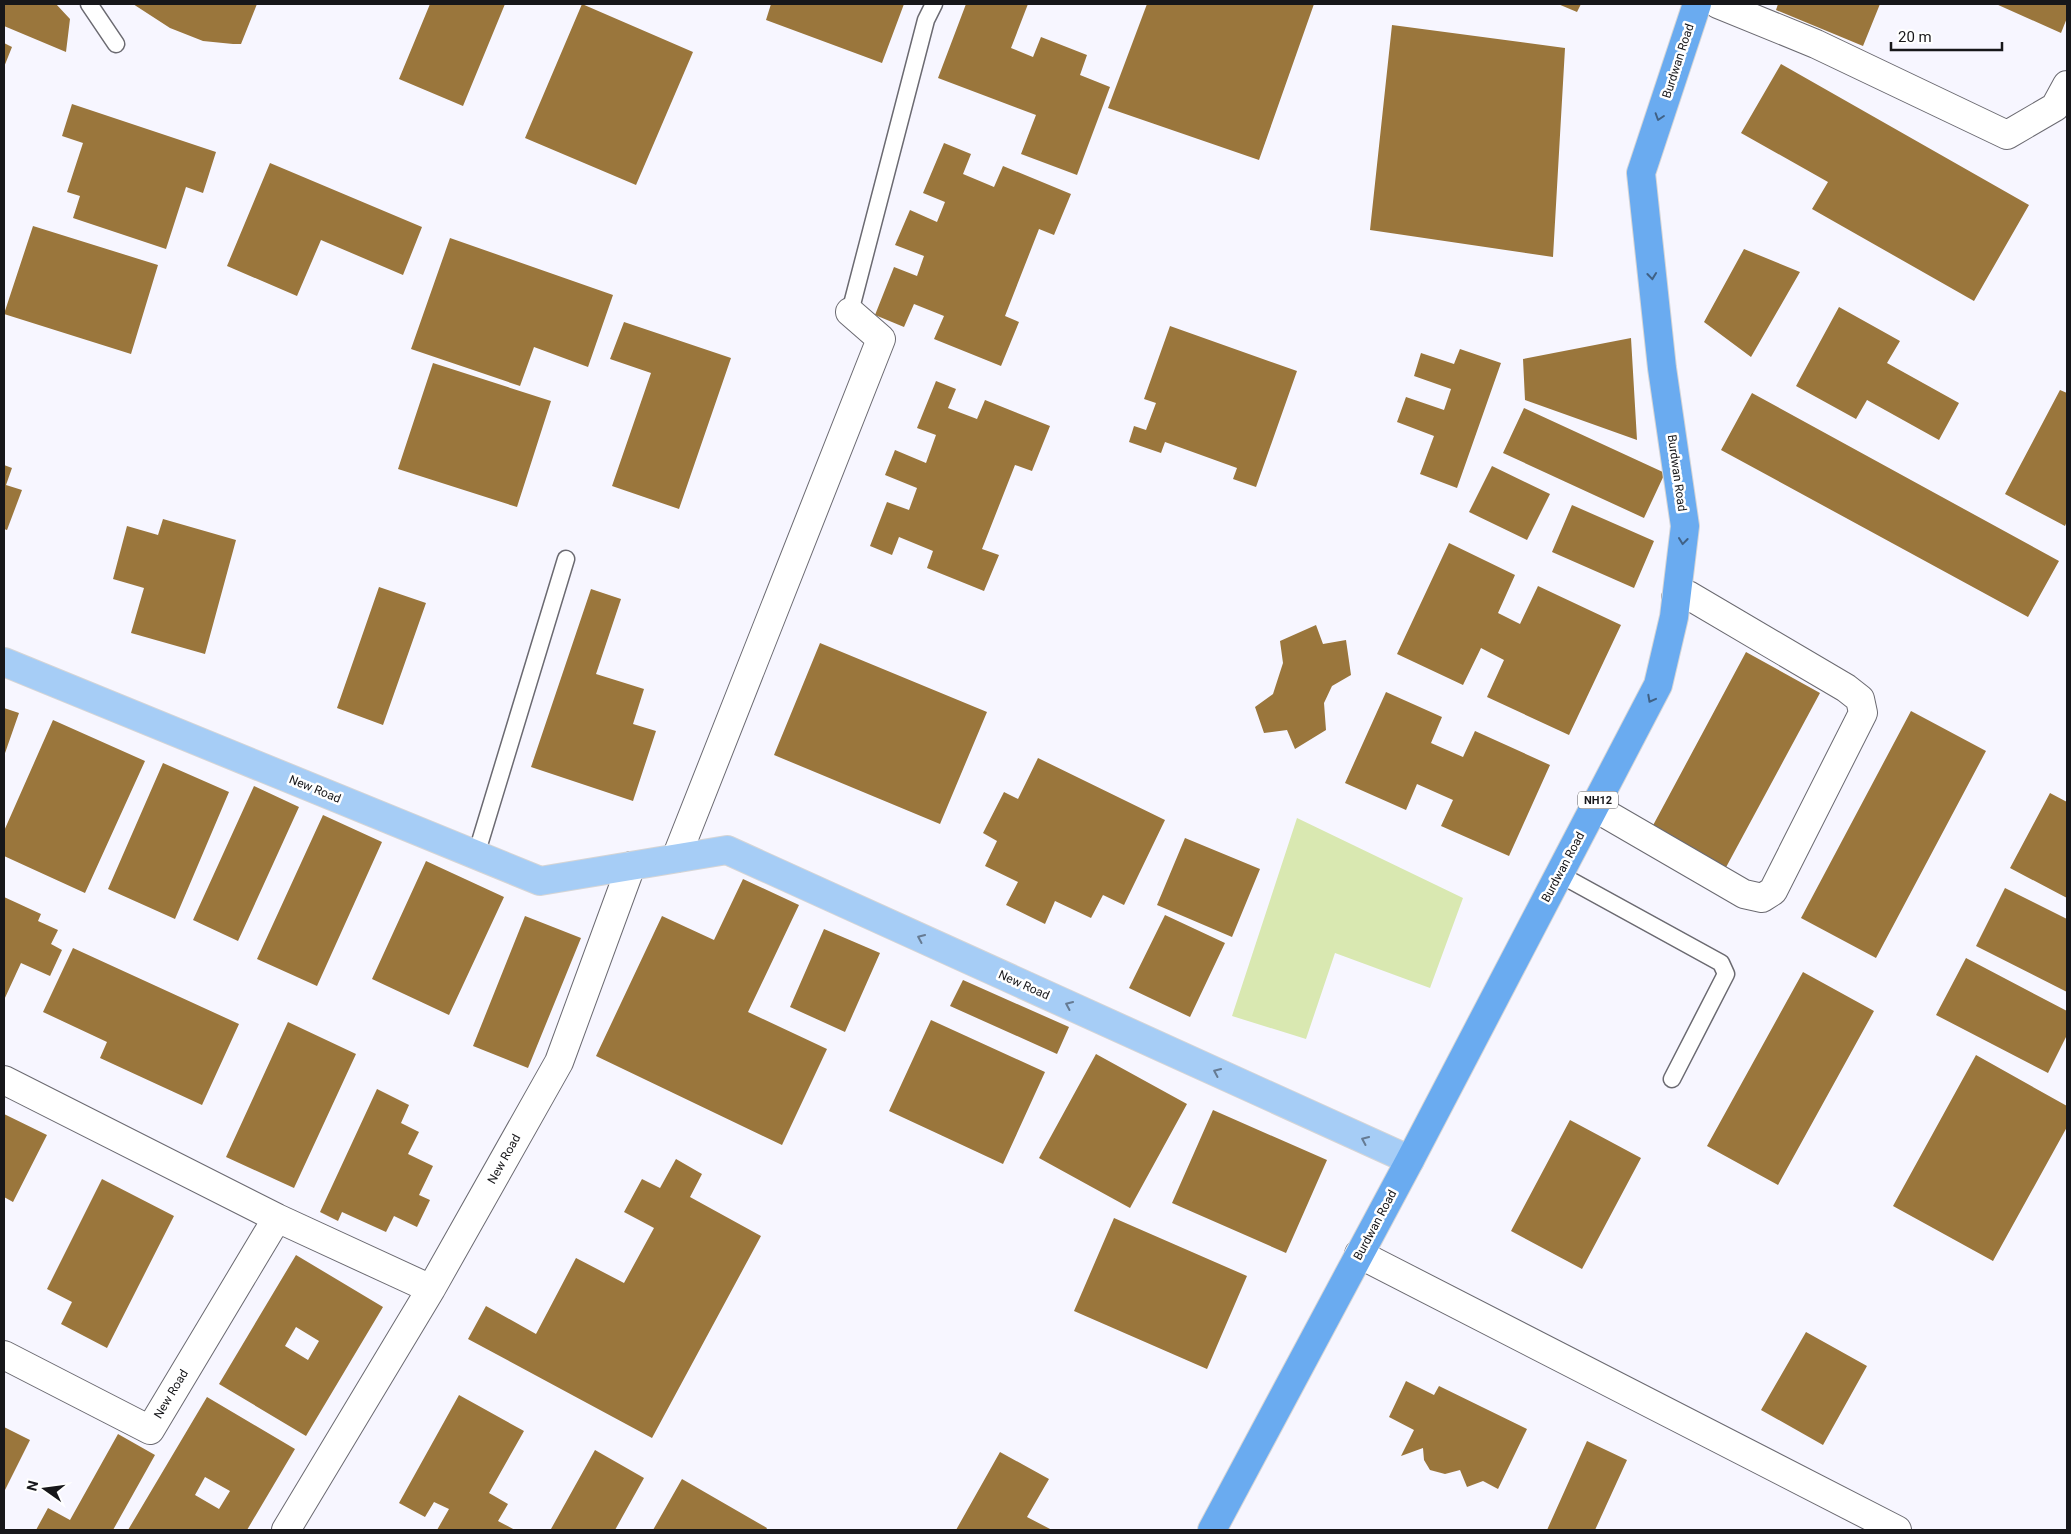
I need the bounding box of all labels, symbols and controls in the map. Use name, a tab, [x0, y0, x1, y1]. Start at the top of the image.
scale bar	[1891, 20, 2002, 52]
street label: Burdwan Road	[1659, 22, 1697, 100]
text: 20 m	[1898, 28, 1932, 46]
one-way arrow	[1655, 112, 1665, 120]
one-way arrow	[1646, 272, 1657, 280]
street label: Burdwan Road	[1665, 434, 1689, 512]
one-way arrow	[1678, 537, 1689, 545]
one-way arrow	[1647, 694, 1657, 703]
street label: New Road	[287, 772, 343, 806]
road number: NH12	[1578, 792, 1618, 808]
street label: Burdwan Road	[1539, 829, 1587, 905]
one-way arrow	[917, 934, 926, 945]
street label: New Road	[996, 968, 1052, 1002]
one-way arrow	[1065, 1001, 1074, 1012]
one-way arrow	[1213, 1068, 1222, 1079]
street label: New Road	[485, 1132, 523, 1186]
one-way arrow	[1361, 1135, 1370, 1146]
street label: Burdwan Road	[1351, 1187, 1399, 1263]
street label: New Road	[151, 1367, 191, 1421]
north arrow	[20, 1464, 70, 1514]
text: N	[23, 1479, 41, 1493]

